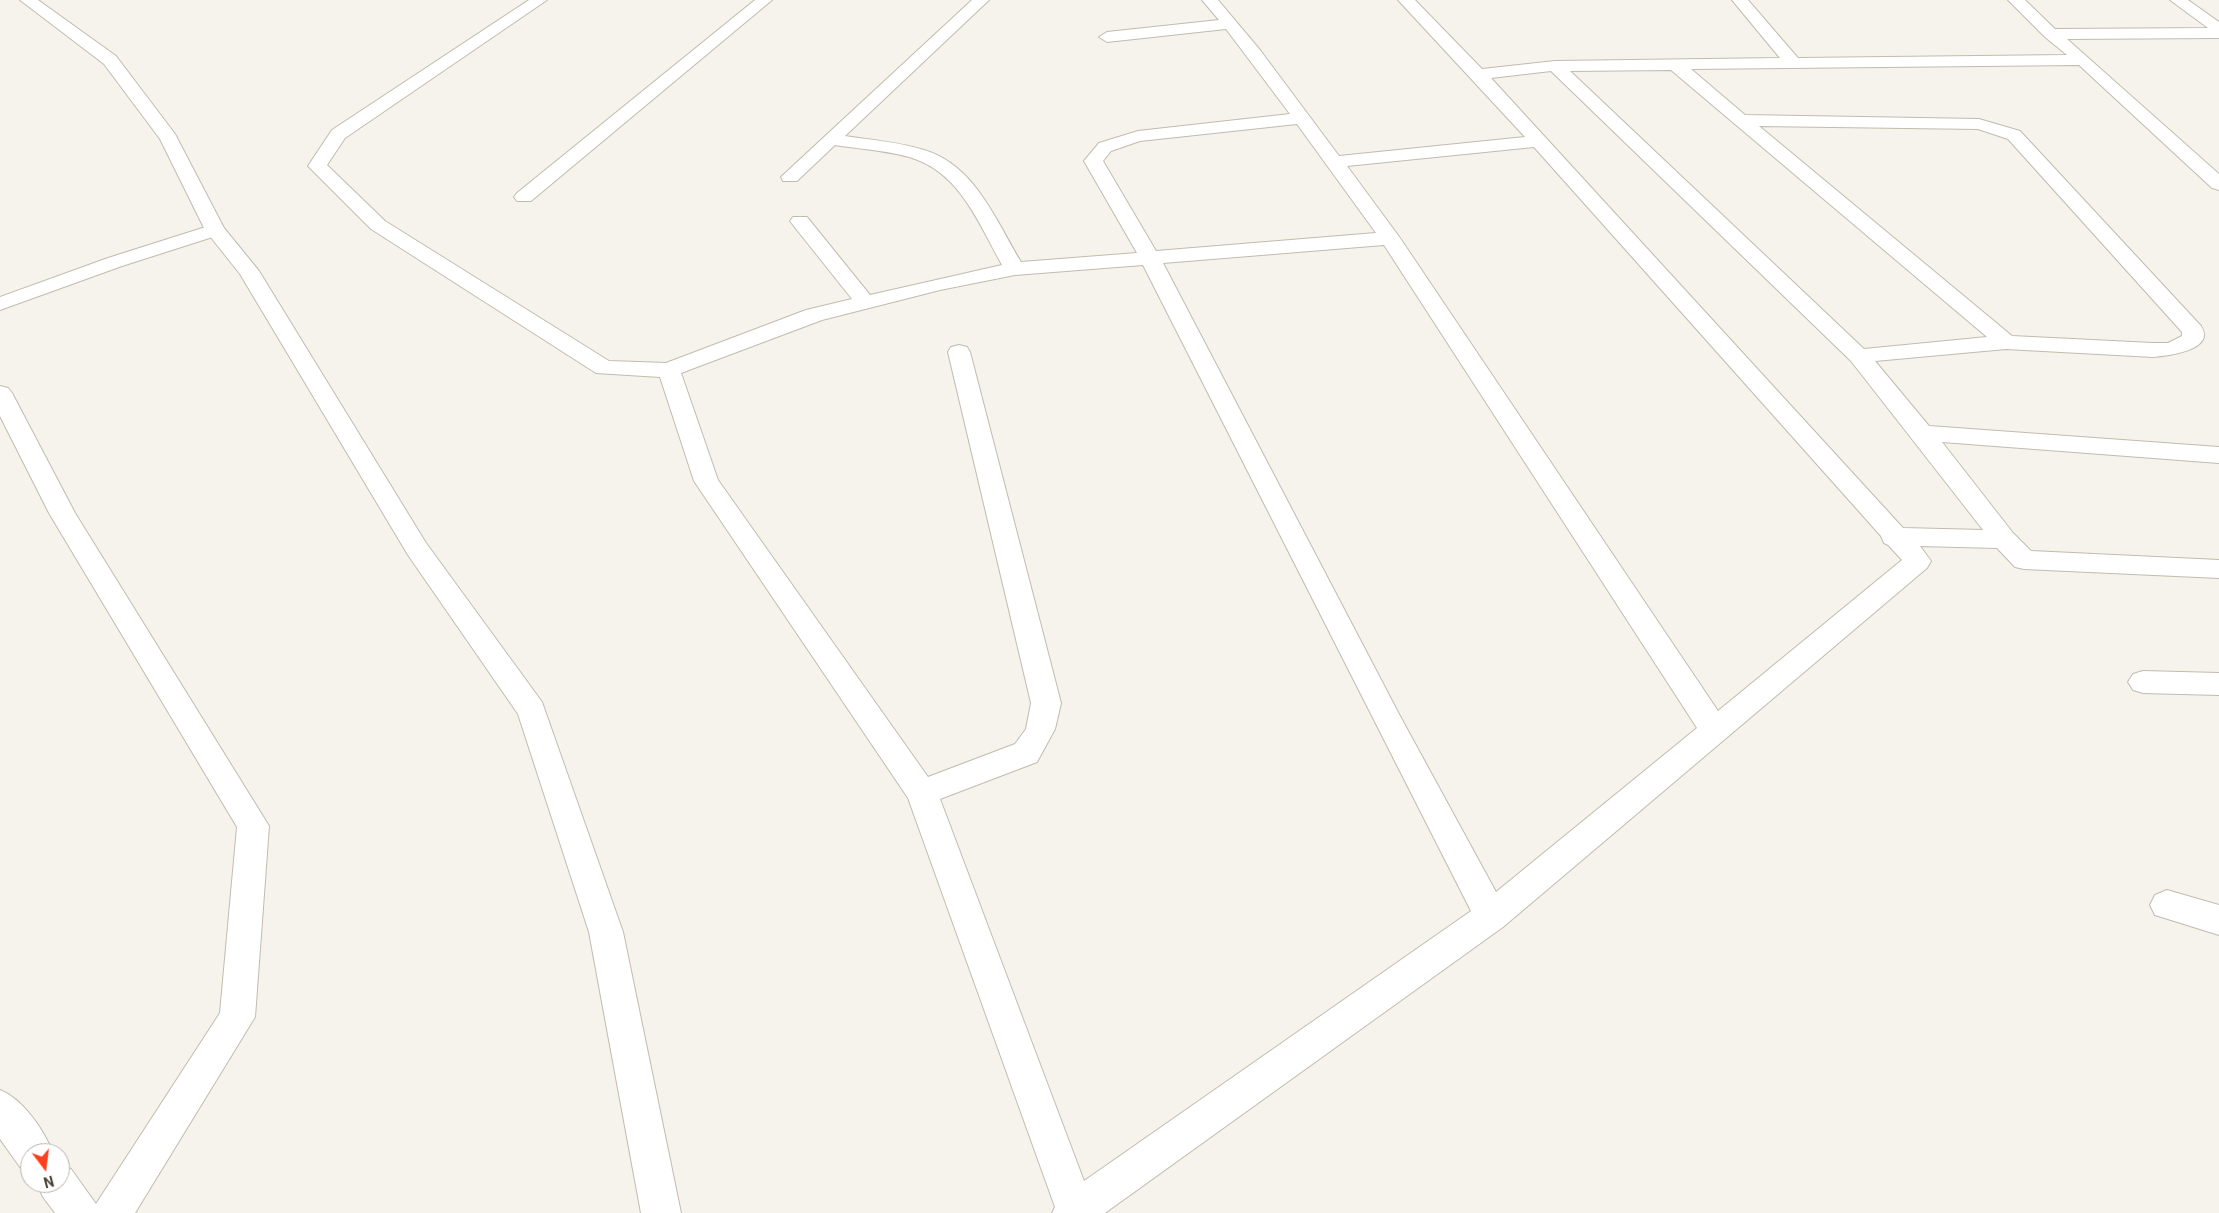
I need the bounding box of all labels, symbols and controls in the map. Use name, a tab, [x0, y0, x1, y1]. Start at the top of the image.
north arrow	[20, 1143, 70, 1193]
text: N	[42, 1173, 55, 1191]

